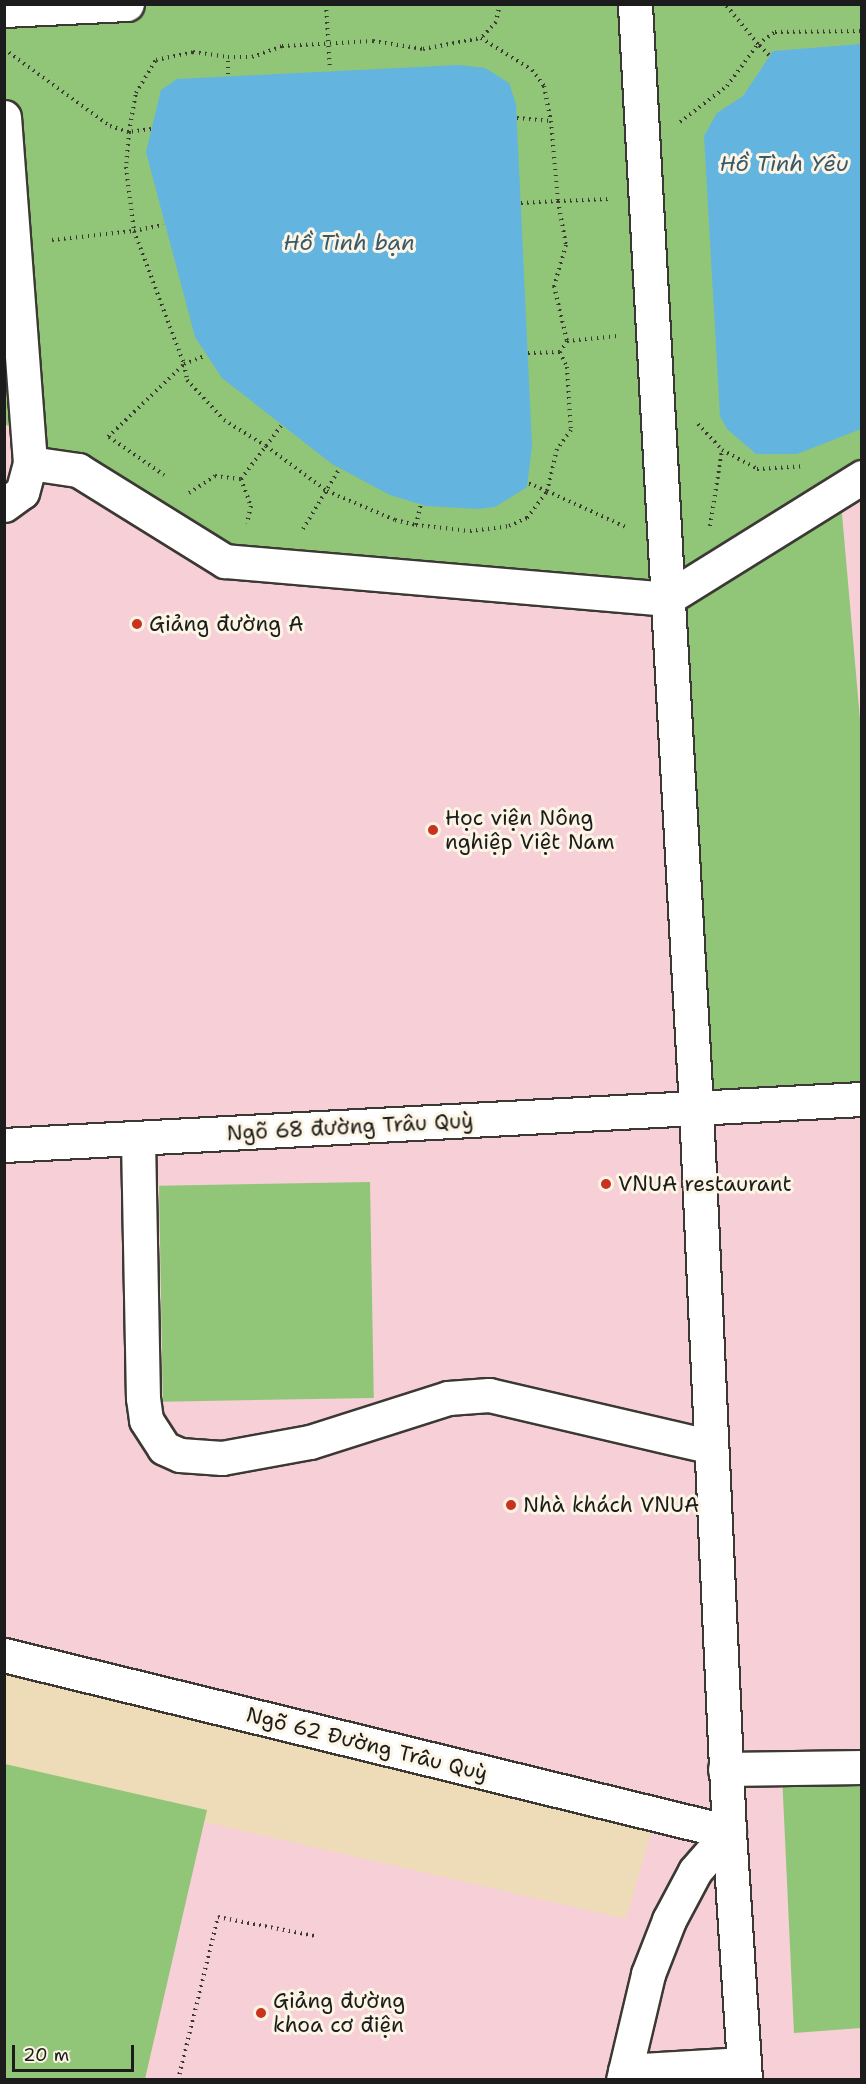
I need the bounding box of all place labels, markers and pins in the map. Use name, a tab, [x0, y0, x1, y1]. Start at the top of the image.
place label: Giảng đường A	[149, 611, 303, 637]
marker: Giảng đường A	[130, 617, 144, 631]
place label: Học viện Nông nghiệp Việt Nam	[445, 805, 615, 855]
marker: Học viện Nông nghiệp Việt Nam	[426, 823, 440, 837]
place label: VNUA restaurant	[618, 1171, 792, 1197]
marker: VNUA restaurant	[599, 1177, 613, 1191]
place label: Nhà khách VNUA	[523, 1492, 699, 1518]
marker: Nhà khách VNUA	[504, 1498, 518, 1512]
place label: Giảng đường khoa cơ điện	[273, 1988, 405, 2038]
marker: Giảng đường khoa cơ điện	[254, 2006, 268, 2020]

